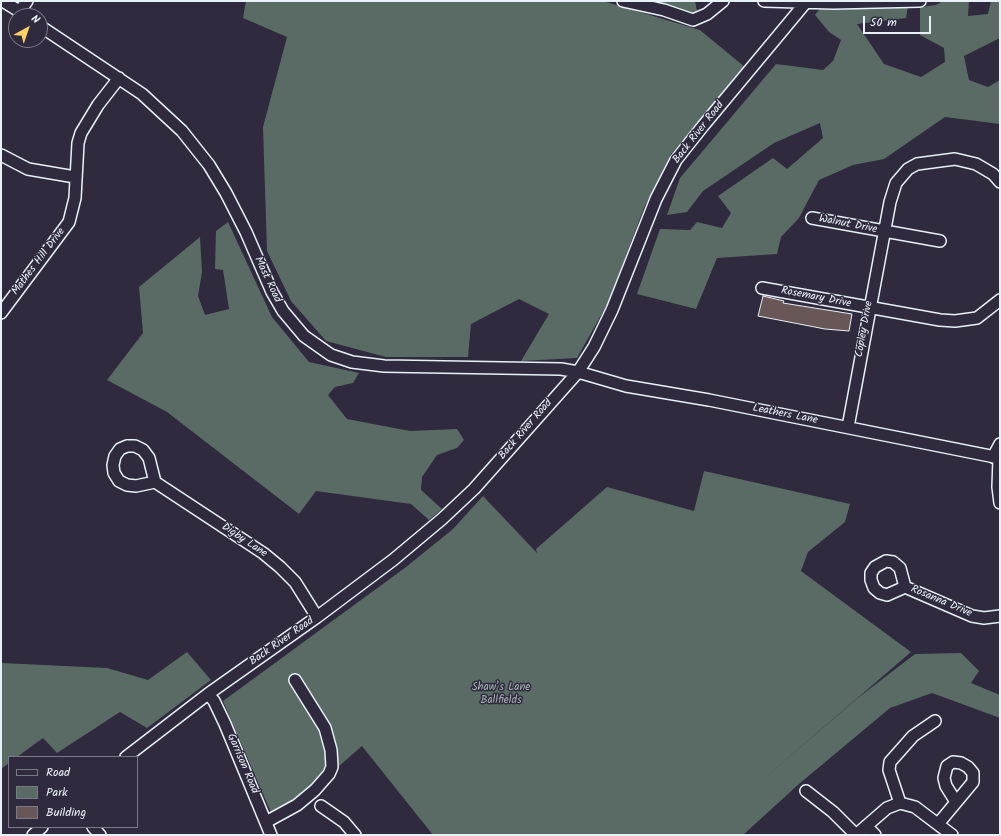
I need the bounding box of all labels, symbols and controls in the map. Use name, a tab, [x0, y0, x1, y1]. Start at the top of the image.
north arrow	[8, 8, 48, 48]
scale bar	[865, 8, 933, 34]
text: N	[27, 10, 44, 29]
text: 50 m	[870, 13, 897, 32]
street label: Back River Road	[671, 99, 727, 167]
street label: Walnut Drive	[818, 213, 878, 237]
street label: Mathes Hill Drive	[9, 226, 69, 298]
street label: Mast Road	[251, 255, 283, 305]
street label: Rosemary Drive	[780, 285, 852, 311]
street label: Copley Drive	[854, 300, 876, 358]
street label: Back River Road	[496, 397, 556, 463]
street label: Leathers Lane	[751, 402, 819, 428]
street label: Digby Lane	[219, 521, 269, 561]
street label: Rosanna Drive	[908, 583, 974, 621]
street label: Back River Road	[247, 615, 317, 669]
park label: Shaw’s Lane Ballfields	[472, 681, 530, 707]
street label: Garrison Road	[223, 732, 261, 796]
legend	[8, 756, 138, 828]
text: Road	[46, 763, 70, 782]
text: Park	[46, 783, 68, 802]
text: Building	[46, 803, 86, 822]

